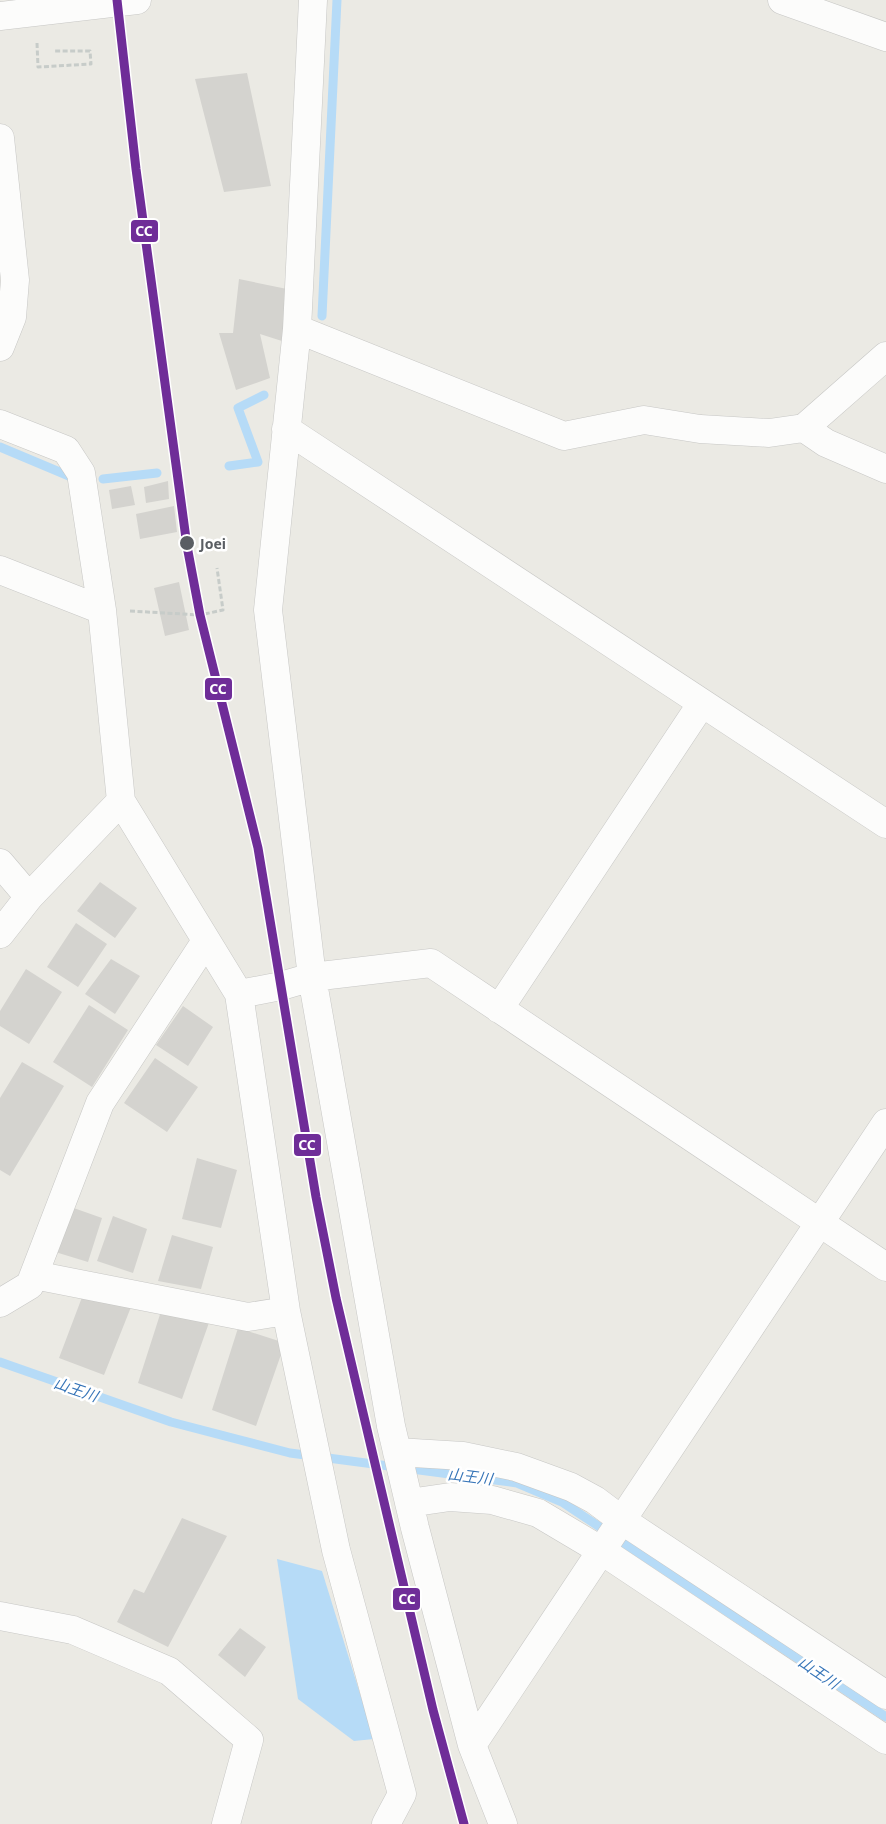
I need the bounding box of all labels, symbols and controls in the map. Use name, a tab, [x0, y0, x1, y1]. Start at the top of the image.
line badge: CC	[130, 219, 159, 243]
text: CC	[135, 221, 153, 240]
marker: Joei	[178, 534, 196, 552]
place label: Joei	[198, 534, 226, 553]
line badge: CC	[204, 677, 233, 701]
text: CC	[209, 679, 227, 698]
line badge: CC	[293, 1133, 322, 1157]
text: CC	[298, 1135, 316, 1154]
water label: 山王川	[51, 1372, 102, 1406]
water label: 山王川	[446, 1463, 496, 1489]
line badge: CC	[392, 1587, 421, 1611]
text: CC	[398, 1589, 416, 1608]
water label: 山王川	[795, 1651, 845, 1694]

